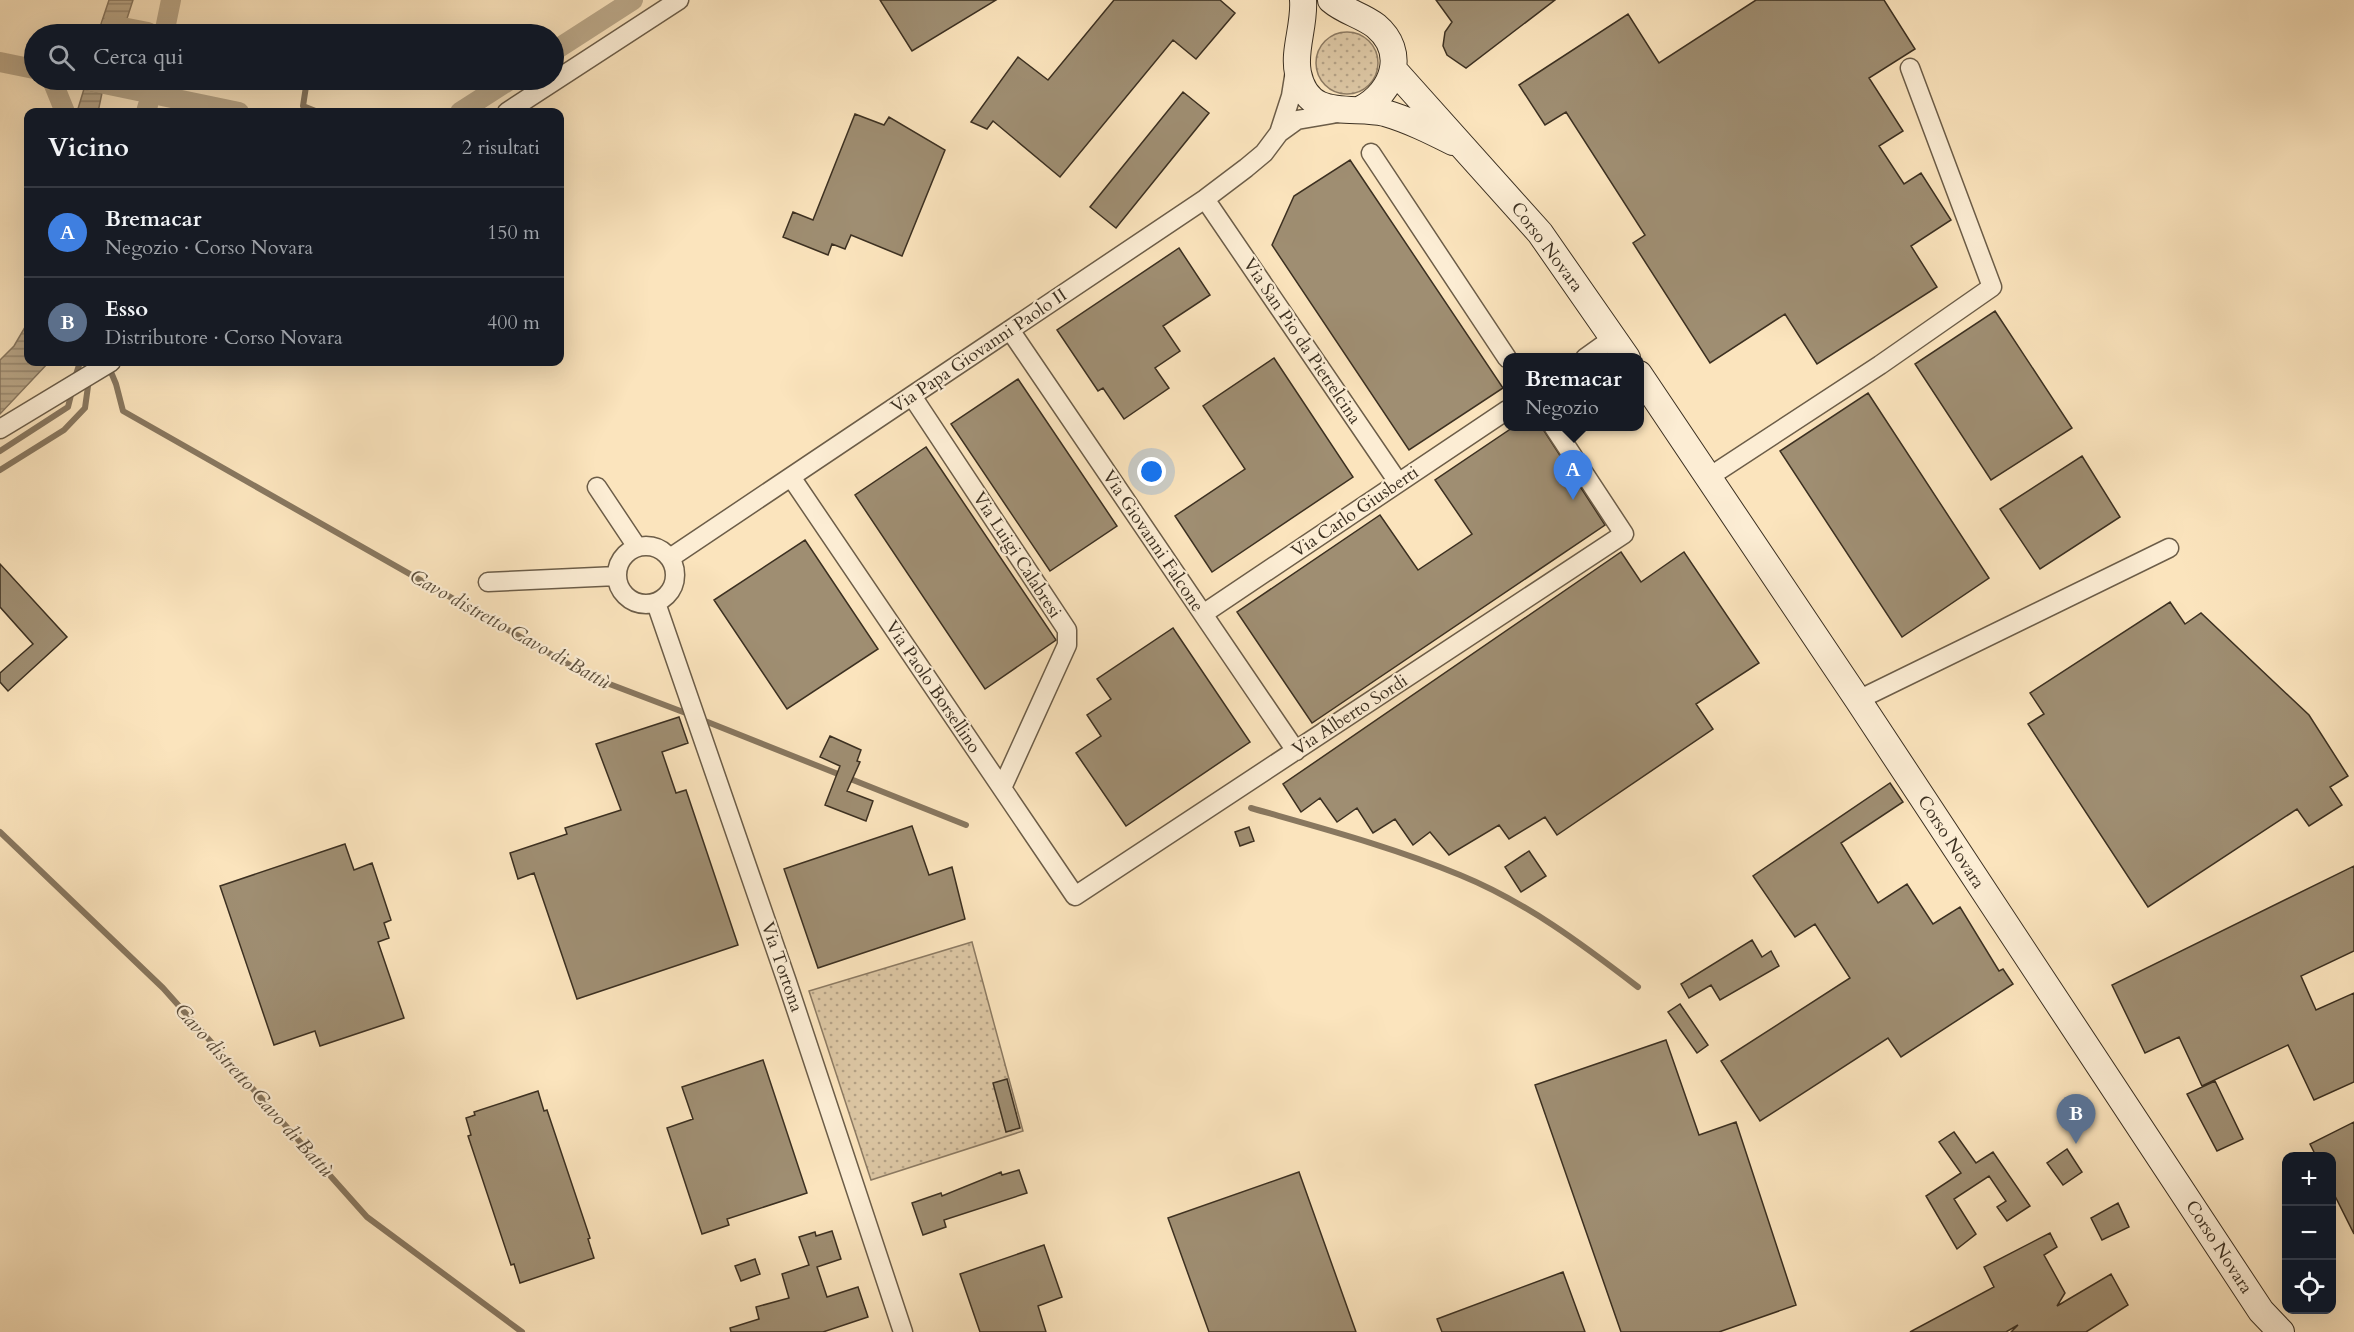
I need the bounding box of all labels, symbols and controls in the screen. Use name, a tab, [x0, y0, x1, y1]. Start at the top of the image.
search box	[24, 24, 564, 90]
icon: search	[45, 41, 78, 74]
text: Cerca qui	[93, 42, 183, 72]
text: Vicino	[48, 130, 129, 165]
text: 2 risultati	[462, 134, 540, 161]
street label: Corso Novara	[1505, 197, 1589, 297]
text: Bremacar	[105, 204, 202, 234]
text: A	[60, 219, 75, 246]
text: 150 m	[487, 219, 540, 246]
text: Negozio · Corso Novara	[105, 234, 313, 261]
street label: Via San Pio da Pietrelcina	[1237, 253, 1367, 429]
street label: Via Papa Giovanni Paolo II	[886, 283, 1072, 419]
text: Esso	[105, 294, 148, 324]
text: B	[60, 309, 75, 336]
text: 400 m	[487, 309, 540, 336]
text: Distributore · Corso Novara	[105, 324, 343, 351]
popup	[1503, 353, 1644, 431]
text: Bremacar	[1525, 364, 1622, 394]
text: Negozio	[1525, 394, 1599, 421]
pin: A	[1554, 450, 1592, 500]
your location	[1137, 457, 1166, 486]
street label: Via Carlo Giusberti	[1286, 460, 1424, 564]
street label: Via Giovanni Falcone	[1096, 465, 1210, 617]
street label: Via Luigi Calabresi	[967, 487, 1067, 623]
water label: Cavo distretto Cavo di Battù	[405, 562, 615, 696]
street label: Via Paolo Borsellino	[879, 616, 987, 759]
street label: Via Alberto Sordi	[1287, 668, 1413, 762]
street label: Corso Novara	[1911, 790, 1991, 894]
street label: Via Tortona	[755, 919, 809, 1016]
water label: Cavo distretto Cavo di Battù	[168, 997, 340, 1183]
pin: B	[2056, 1094, 2096, 1144]
map controls	[2282, 1152, 2336, 1314]
button: +	[2282, 1152, 2336, 1206]
street label: Corso Novara	[2179, 1195, 2259, 1299]
button: −	[2282, 1206, 2336, 1260]
button: locate	[2282, 1260, 2336, 1314]

